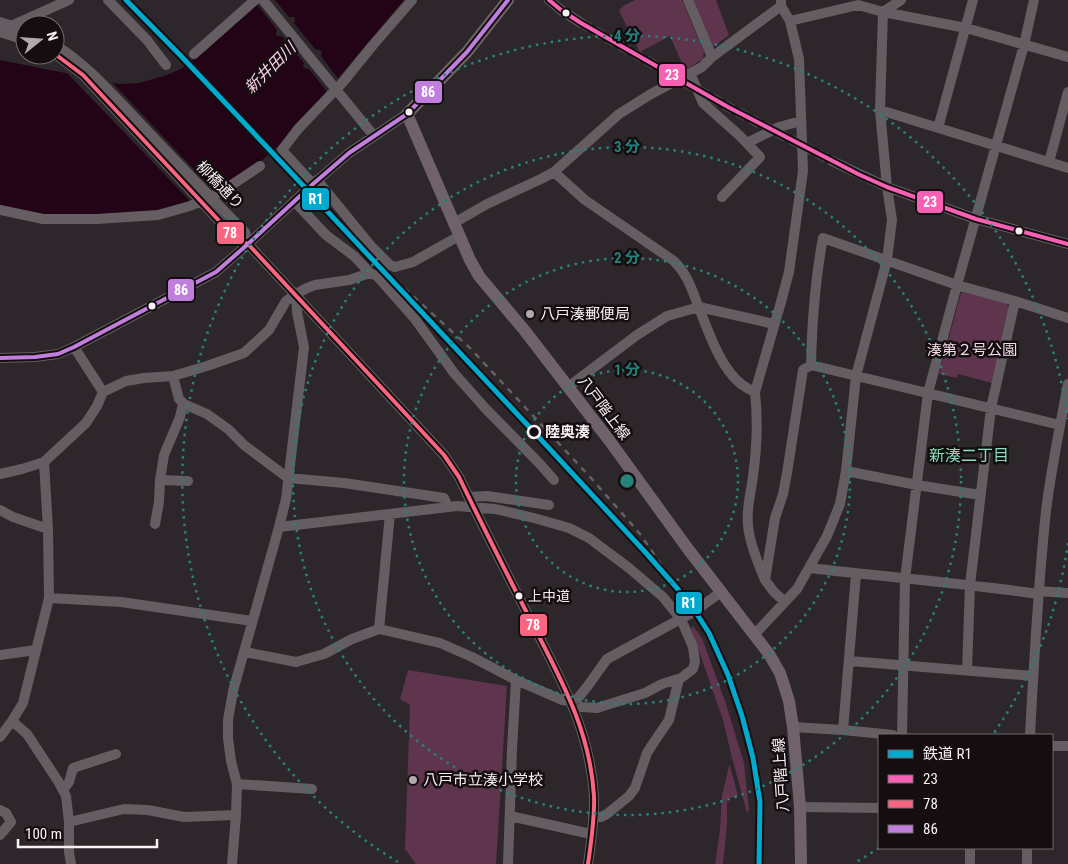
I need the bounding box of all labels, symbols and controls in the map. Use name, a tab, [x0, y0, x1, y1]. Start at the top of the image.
unlabelled marker	[561, 8, 571, 18]
north arrow	[15, 15, 65, 65]
text: 4 分	[614, 27, 640, 45]
text: N	[44, 30, 61, 43]
water label: 新井田川	[241, 37, 301, 97]
line badge: 23	[658, 63, 686, 87]
text: 23	[665, 67, 679, 83]
line badge: 86	[414, 80, 443, 104]
text: 86	[421, 84, 435, 100]
unlabelled marker	[404, 107, 414, 117]
text: 3 分	[614, 138, 640, 156]
street label: 柳橋通り	[193, 157, 247, 213]
line badge: R1	[301, 187, 330, 211]
line badge: 23	[916, 190, 944, 214]
text: R1	[309, 191, 323, 207]
text: 23	[923, 194, 937, 210]
line badge: 78	[216, 221, 245, 245]
text: 78	[223, 225, 237, 241]
unlabelled marker	[1014, 226, 1024, 236]
text: 2 分	[614, 249, 640, 267]
line badge: 86	[167, 278, 195, 302]
text: 86	[174, 282, 188, 298]
unlabelled marker	[147, 301, 157, 311]
place label: 八戸湊郵便局	[540, 305, 630, 323]
marker: 八戸湊郵便局	[524, 308, 536, 320]
park label: 湊第２号公園	[927, 341, 1017, 359]
text: 1 分	[614, 361, 640, 379]
street label: 八戸階上線	[574, 373, 634, 443]
place label: 陸奥湊	[545, 423, 590, 441]
marker: 陸奥湊	[527, 425, 541, 439]
district label: 新湊二丁目	[929, 446, 1009, 465]
centre of rings	[618, 472, 636, 490]
place label: 上中道	[528, 588, 570, 604]
marker: 上中道	[514, 591, 524, 601]
line badge: R1	[675, 591, 703, 615]
text: R1	[682, 595, 696, 611]
line badge: 78	[519, 613, 548, 637]
text: 78	[526, 617, 540, 633]
legend	[878, 734, 1053, 849]
street label: 八戸階上線	[769, 737, 793, 813]
text: 鉄道 R1	[923, 745, 972, 763]
text: 23	[923, 770, 938, 788]
place label: 八戸市立湊小学校	[423, 771, 543, 789]
marker: 八戸市立湊小学校	[407, 774, 419, 786]
text: 78	[923, 795, 938, 813]
scale bar	[18, 816, 156, 848]
text: 86	[923, 820, 938, 838]
text: 100 m	[25, 825, 62, 843]

